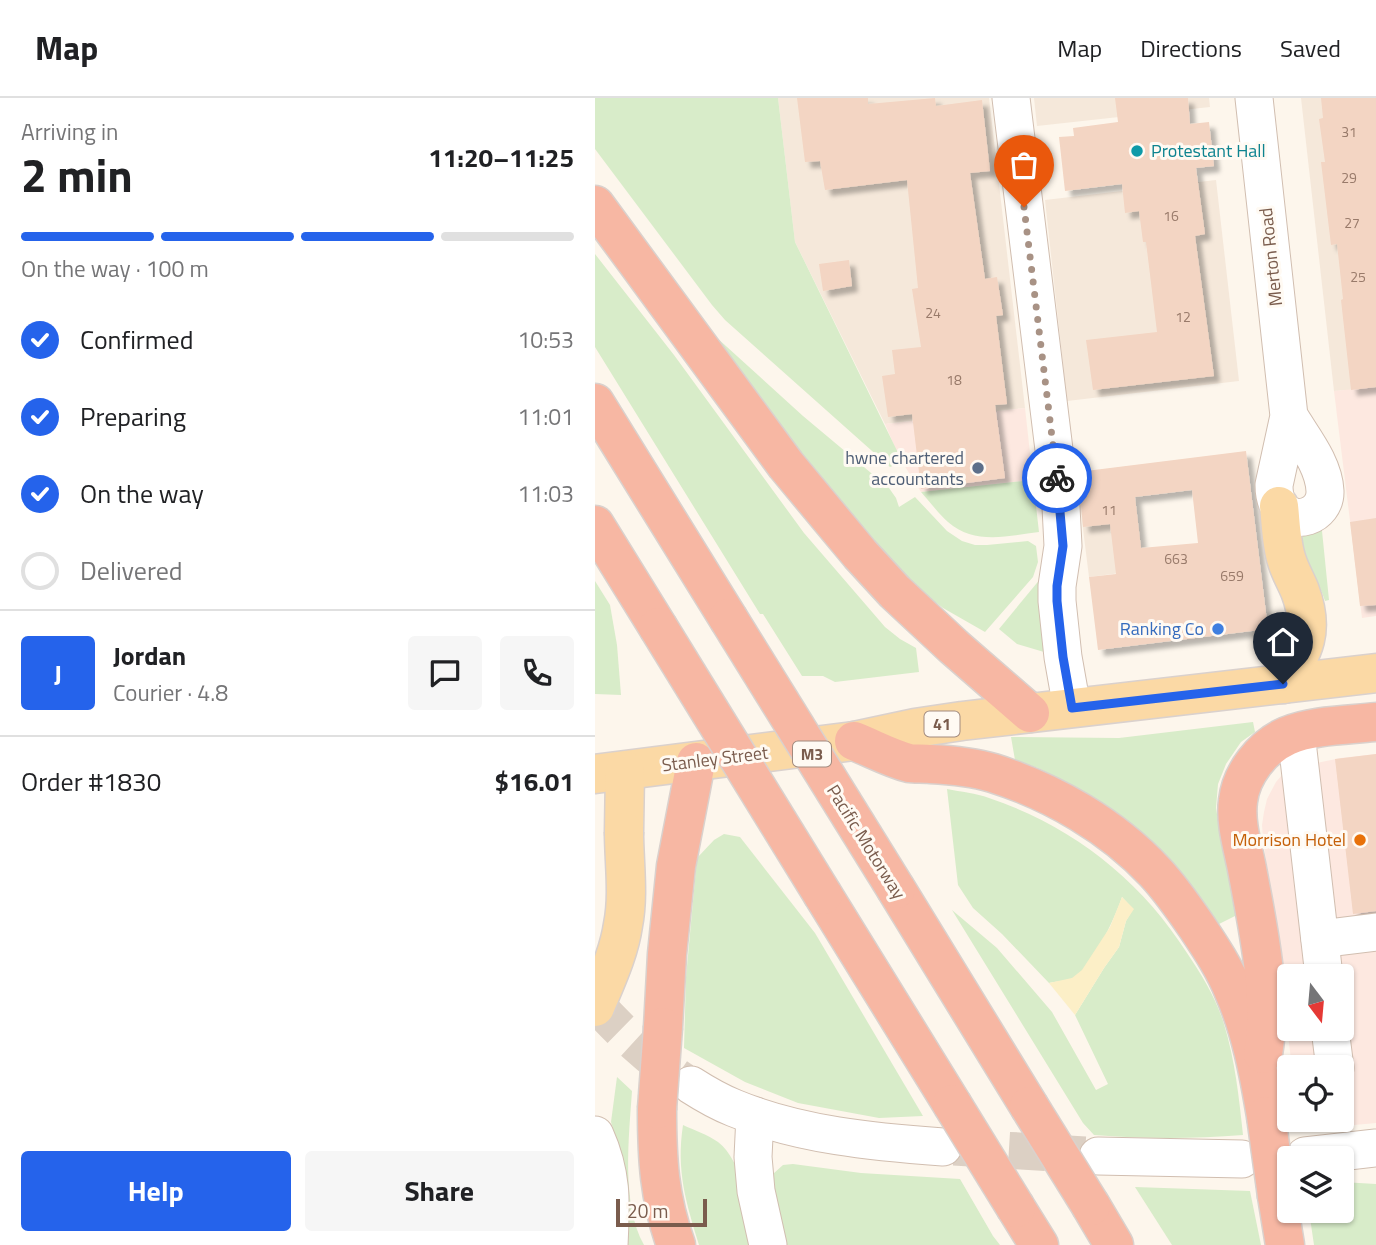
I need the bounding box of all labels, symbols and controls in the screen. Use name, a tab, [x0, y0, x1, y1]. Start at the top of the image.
text: Map	[35, 23, 98, 73]
text: Map	[1057, 30, 1102, 66]
text: Directions	[1140, 30, 1242, 66]
text: Saved	[1280, 30, 1341, 66]
text: Arriving in	[21, 114, 118, 149]
house number: 31	[1341, 121, 1357, 142]
pin	[994, 135, 1054, 207]
place label: Protestant Hall	[1151, 137, 1266, 164]
text: 11:20–11:25	[428, 138, 574, 177]
text: 2 min	[21, 140, 133, 210]
marker: Protestant Hall	[1129, 143, 1145, 159]
icon: bag	[1005, 146, 1043, 184]
house number: 29	[1341, 167, 1357, 188]
house number: 16	[1163, 205, 1179, 226]
street label: Merton Road	[1252, 207, 1289, 308]
house number: 27	[1344, 212, 1360, 233]
text: On the way · 100 m	[21, 251, 209, 286]
house number: 25	[1350, 266, 1366, 287]
house number: 24	[925, 302, 941, 323]
house number: 12	[1175, 306, 1191, 327]
text: Confirmed	[80, 320, 194, 359]
icon: check	[21, 321, 59, 359]
text: 10:53	[517, 322, 574, 357]
house number: 18	[946, 369, 962, 390]
text: Preparing	[80, 397, 186, 436]
icon: check	[21, 398, 59, 436]
text: 11:01	[517, 399, 574, 434]
courier	[1022, 443, 1092, 513]
place label: hwne chartered accountants	[845, 444, 964, 492]
icon: bike	[1038, 459, 1076, 497]
marker: hwne chartered accountants	[970, 460, 986, 476]
text: On the way	[80, 474, 204, 513]
icon: check	[21, 475, 59, 513]
text: 11:03	[517, 476, 574, 511]
house number: 11	[1101, 499, 1117, 520]
house number: 663	[1164, 548, 1188, 569]
text: Delivered	[80, 551, 183, 590]
house number: 659	[1220, 565, 1244, 586]
pin	[1253, 612, 1313, 684]
place label: Ranking Co	[1120, 615, 1204, 642]
marker: Ranking Co	[1210, 621, 1226, 637]
icon: home	[1264, 623, 1302, 661]
text: Jordan	[113, 636, 186, 675]
button: chat	[408, 636, 482, 710]
button: phone	[500, 636, 574, 710]
text: J	[54, 654, 62, 693]
text: Courier · 4.8	[113, 675, 228, 710]
road number: 41	[925, 712, 959, 736]
street label: Stanley Street	[660, 739, 770, 778]
road number: M3	[793, 741, 831, 766]
text: Order #1830	[21, 762, 161, 801]
text: $16.01	[495, 762, 574, 801]
street label: Pacific Motorway	[820, 779, 913, 905]
place label: Morrison Hotel	[1233, 826, 1346, 853]
marker: Morrison Hotel	[1352, 832, 1368, 848]
north arrow	[1277, 964, 1355, 1041]
map controls	[1277, 964, 1354, 1223]
button: locate	[1277, 1055, 1354, 1132]
button: layers	[1277, 1146, 1354, 1223]
button: Help	[21, 1151, 291, 1231]
button: Share	[305, 1151, 574, 1231]
scale bar	[616, 1196, 707, 1228]
text: 20 m	[627, 1196, 668, 1225]

